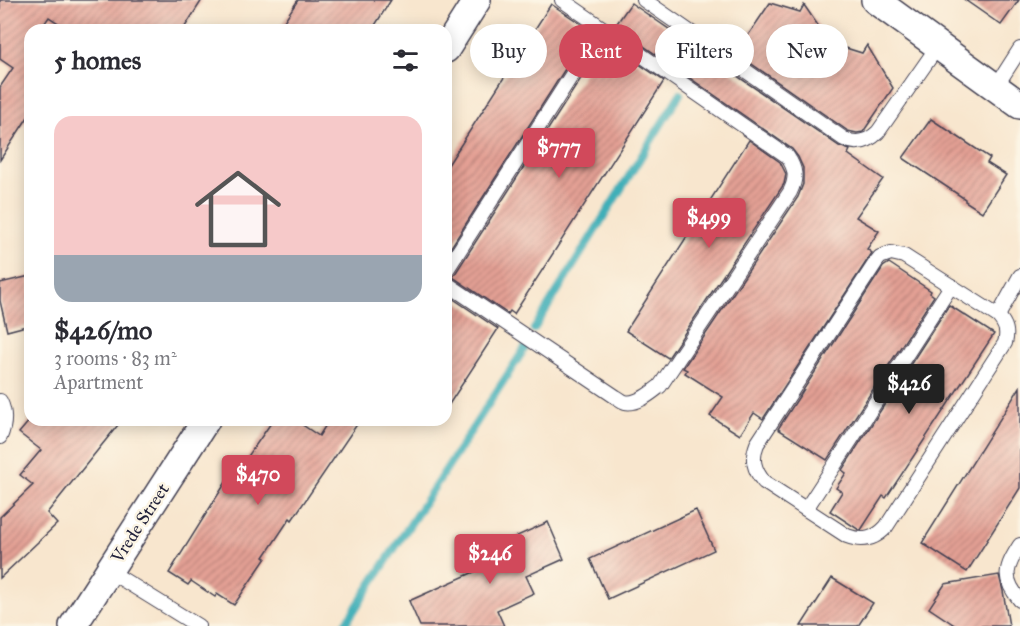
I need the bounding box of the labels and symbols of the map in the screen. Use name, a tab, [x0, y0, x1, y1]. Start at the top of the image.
pin: $777	[523, 128, 595, 179]
pin: $499	[673, 198, 745, 249]
pin: $426	[873, 364, 945, 415]
pin: $470	[222, 455, 294, 506]
street label: Vrede Street	[106, 479, 174, 568]
pin: $246	[454, 534, 526, 585]

